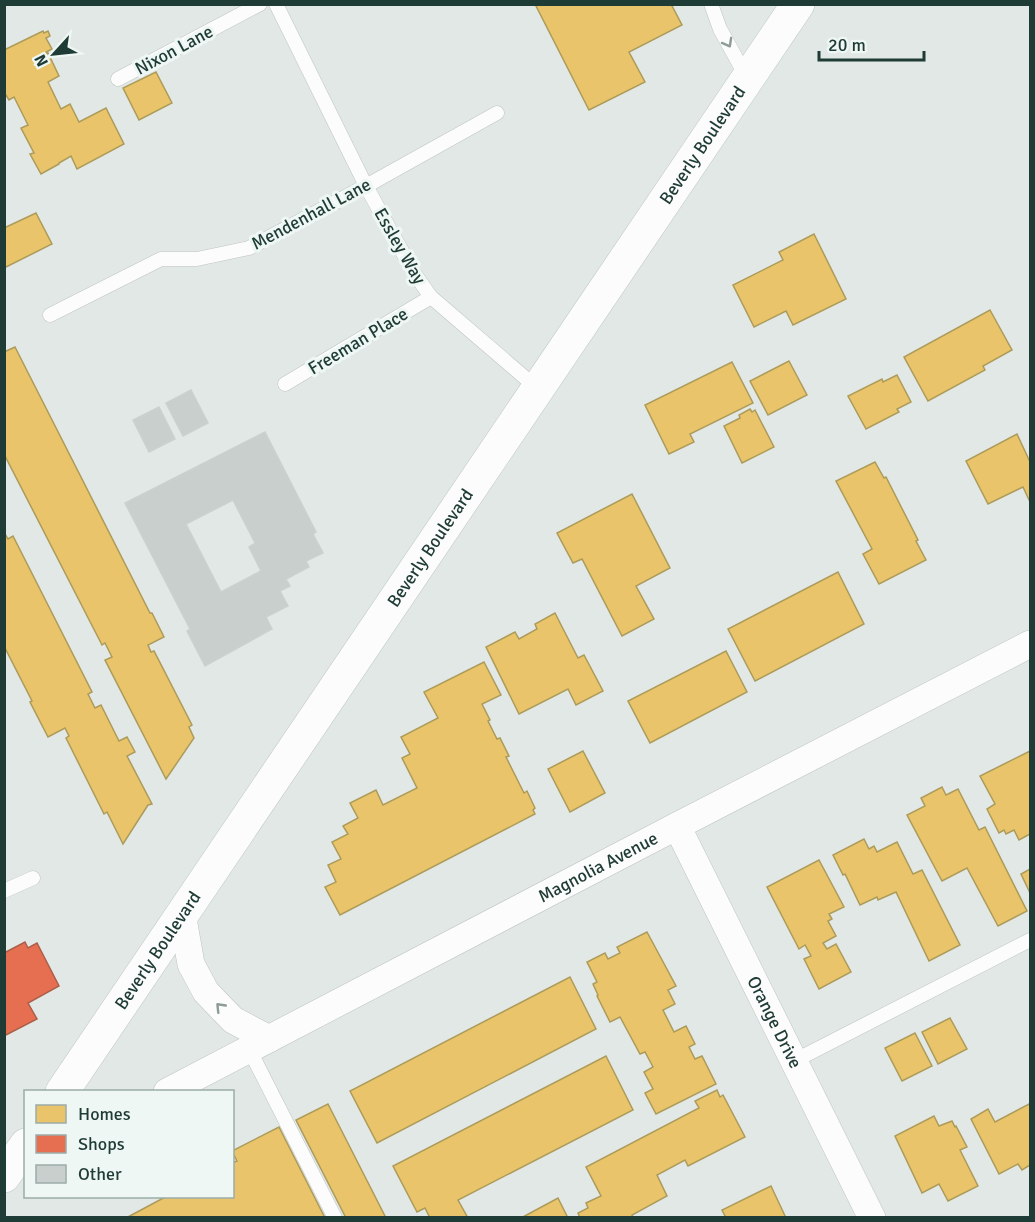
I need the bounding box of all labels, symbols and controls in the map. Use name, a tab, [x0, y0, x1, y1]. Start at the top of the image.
street label: Nixon Lane	[131, 20, 217, 80]
north arrow	[24, 24, 84, 84]
scale bar	[819, 24, 924, 62]
text: 20 m	[828, 34, 866, 56]
one-way arrow	[720, 36, 732, 47]
text: N	[30, 51, 53, 70]
street label: Beverly Boulevard	[655, 82, 750, 209]
street label: Mendenhall Lane	[247, 173, 375, 255]
street label: Essley Way	[369, 204, 431, 288]
street label: Freeman Place	[304, 303, 412, 379]
street label: Beverly Boulevard	[382, 484, 478, 611]
street label: Magnolia Avenue	[534, 827, 661, 908]
street label: Beverly Boulevard	[110, 887, 206, 1014]
street label: Orange Drive	[742, 972, 807, 1072]
one-way arrow	[217, 1004, 228, 1015]
legend	[24, 1090, 234, 1198]
text: Homes	[78, 1103, 131, 1125]
text: Shops	[78, 1133, 125, 1155]
text: Other	[78, 1163, 122, 1185]

